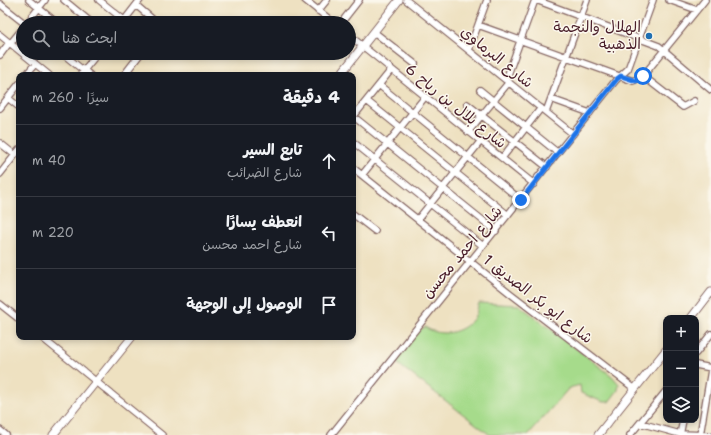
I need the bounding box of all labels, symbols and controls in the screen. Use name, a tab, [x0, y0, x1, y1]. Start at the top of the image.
search box	[16, 16, 356, 60]
place label: الهلال والنجمة الذهبية	[554, 17, 641, 54]
street label: شارع البرماوي	[456, 22, 537, 93]
icon: search	[30, 27, 52, 49]
text: ابحث هنا	[62, 28, 117, 48]
marker: الهلال والنجمة الذهبية	[644, 31, 654, 41]
street label: شارع بلال بن رباح 6	[401, 59, 511, 153]
route start	[634, 67, 652, 85]
text: 4 دقيقة	[283, 86, 340, 108]
text: سيرًا · 260 m	[32, 89, 109, 106]
text: تابع السير	[243, 140, 302, 160]
icon: ahead	[318, 150, 340, 172]
text: 40 m	[32, 152, 66, 169]
text: شارع الضرائب	[227, 164, 302, 181]
route end	[512, 191, 530, 209]
street label: شارع احمد محسن	[417, 202, 507, 302]
text: انعطف يسارًا	[226, 212, 302, 232]
icon: left	[318, 222, 340, 244]
text: 220 m	[32, 224, 74, 241]
text: شارع احمد محسن	[202, 236, 302, 253]
street label: شارع ابو بكر الصديق 1	[479, 250, 597, 348]
text: الوصول إلى الوجهة	[186, 294, 302, 314]
icon: arrive	[318, 294, 340, 316]
map controls	[663, 315, 699, 423]
button: +	[663, 315, 699, 351]
button: −	[663, 351, 699, 387]
button: layers	[663, 387, 699, 423]

